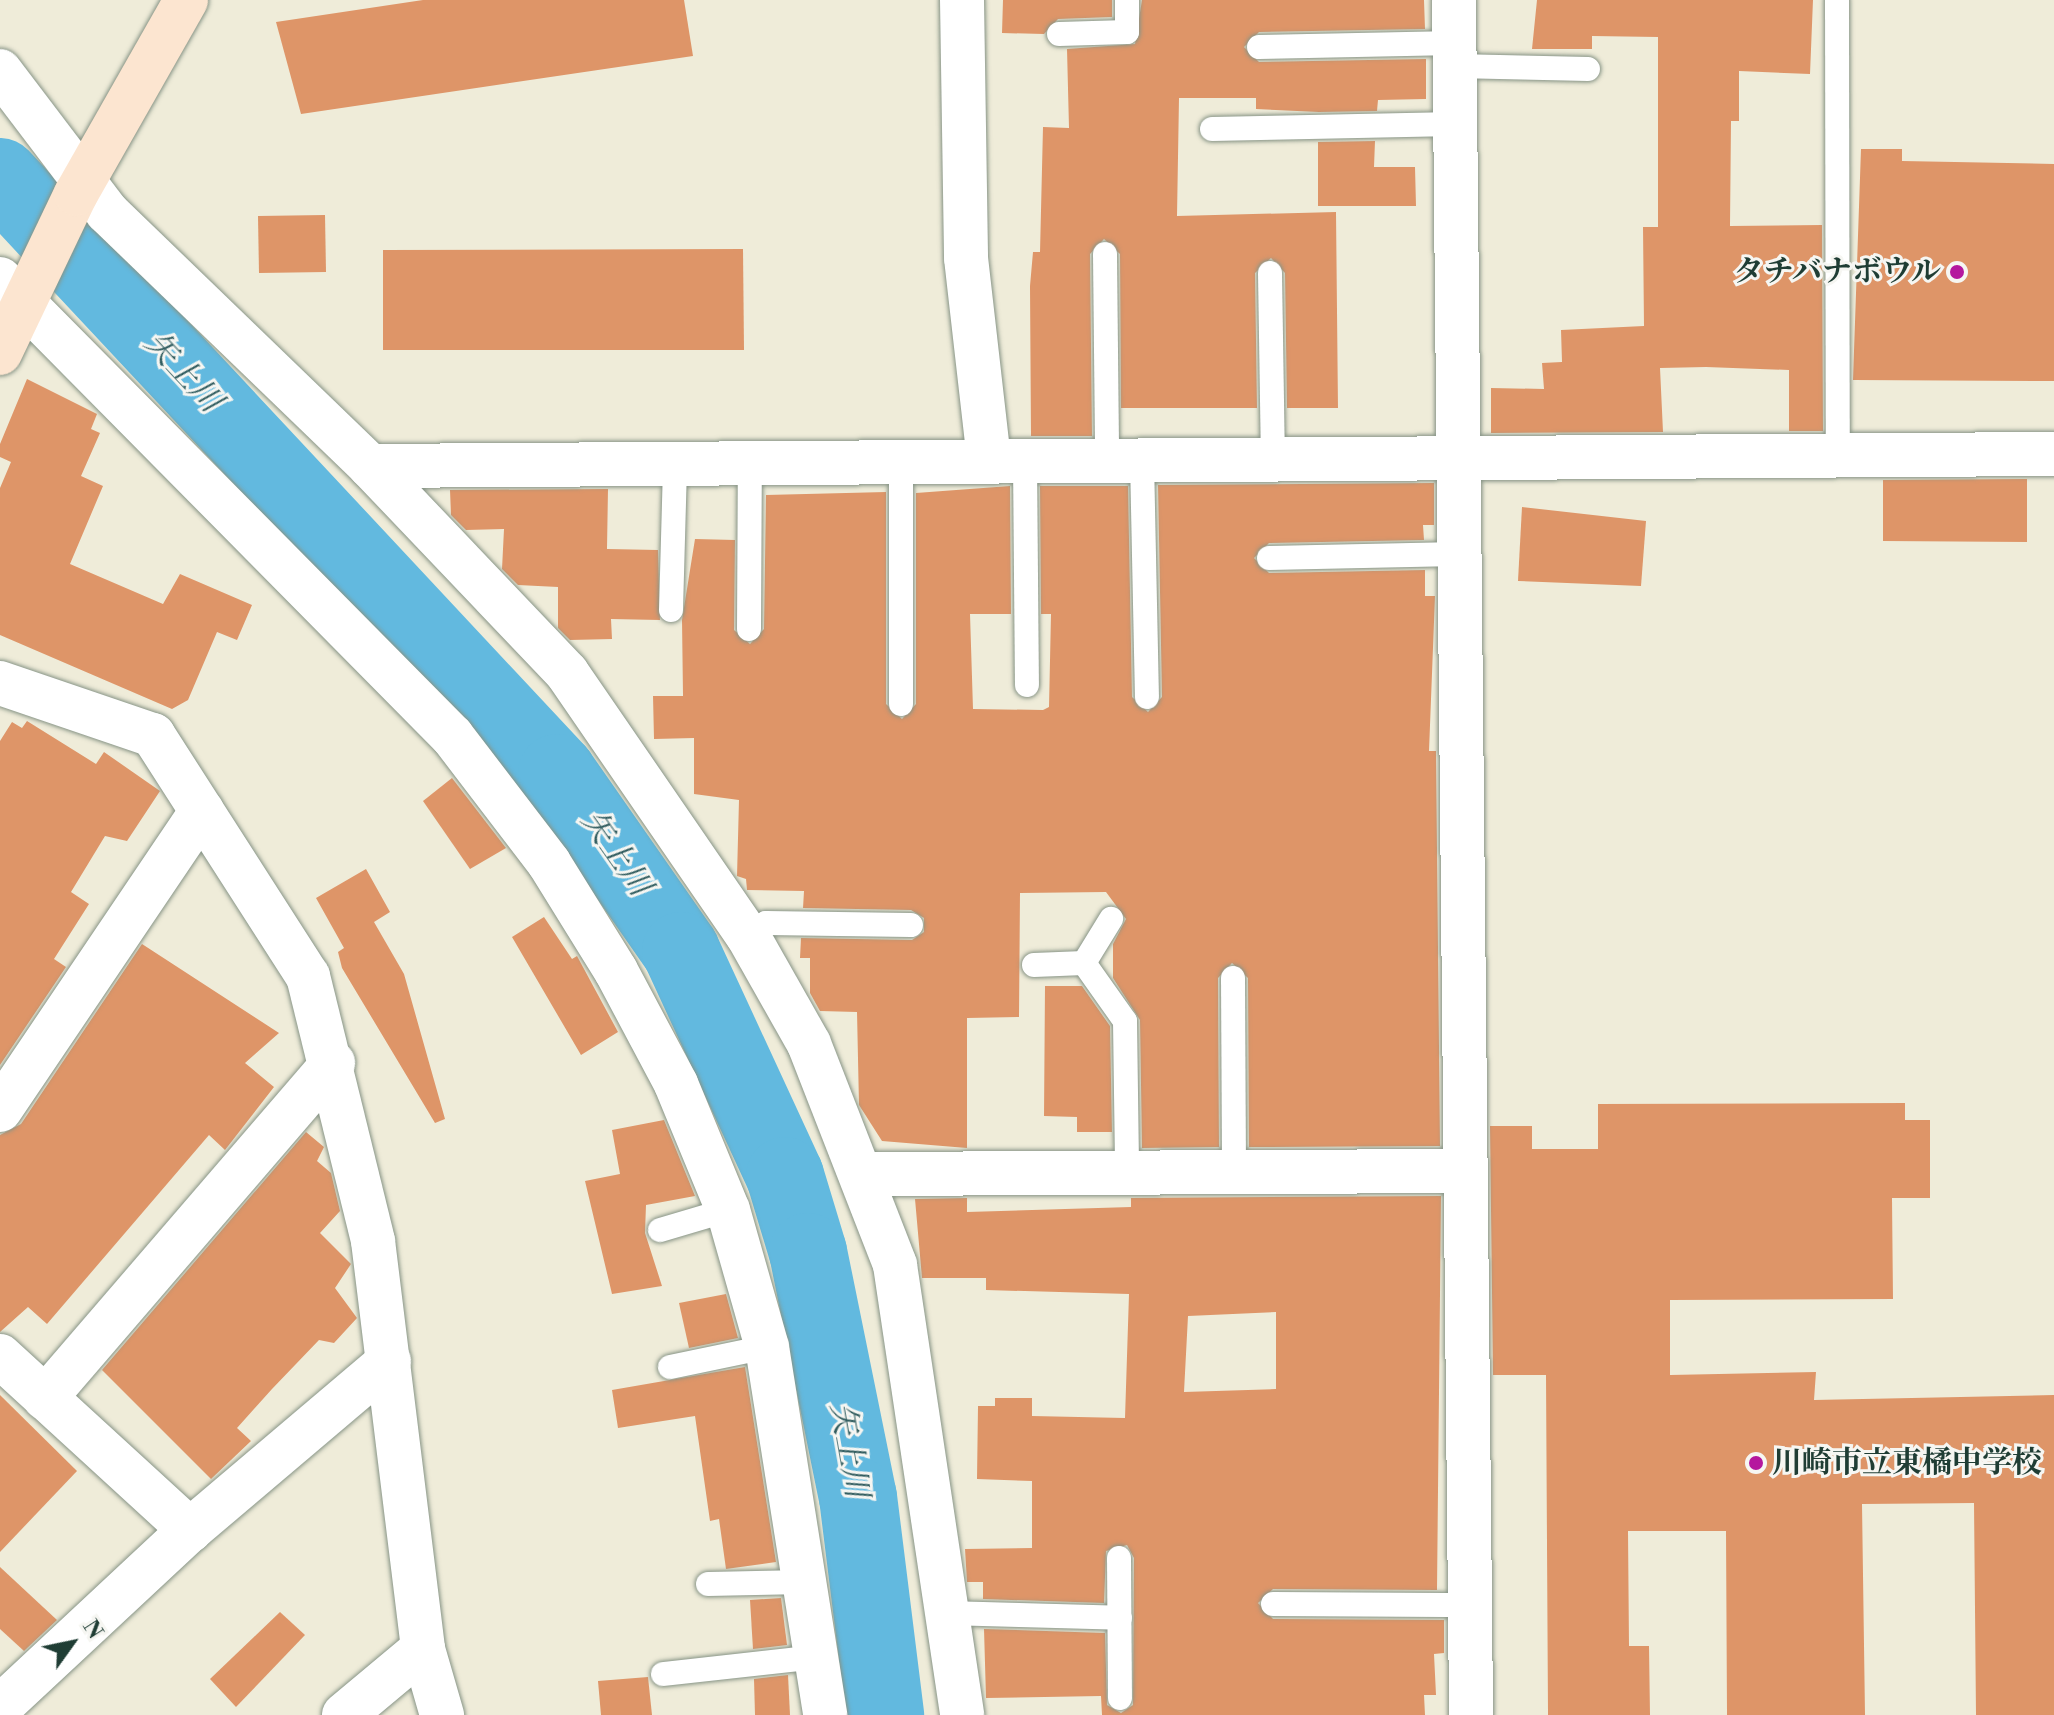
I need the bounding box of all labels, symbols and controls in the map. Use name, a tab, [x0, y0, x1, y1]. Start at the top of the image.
place label: タチバナボウル	[1731, 254, 1941, 290]
marker: タチバナボウル	[1948, 263, 1966, 281]
water label: 矢上川	[136, 324, 230, 420]
water label: 矢上川	[573, 803, 659, 903]
water label: 矢上川	[822, 1399, 876, 1501]
place label: 川崎市立東橘中学校	[1772, 1445, 2042, 1481]
marker: 川崎市立東橘中学校	[1747, 1454, 1765, 1472]
north arrow	[32, 1603, 112, 1683]
text: N	[76, 1615, 109, 1644]

